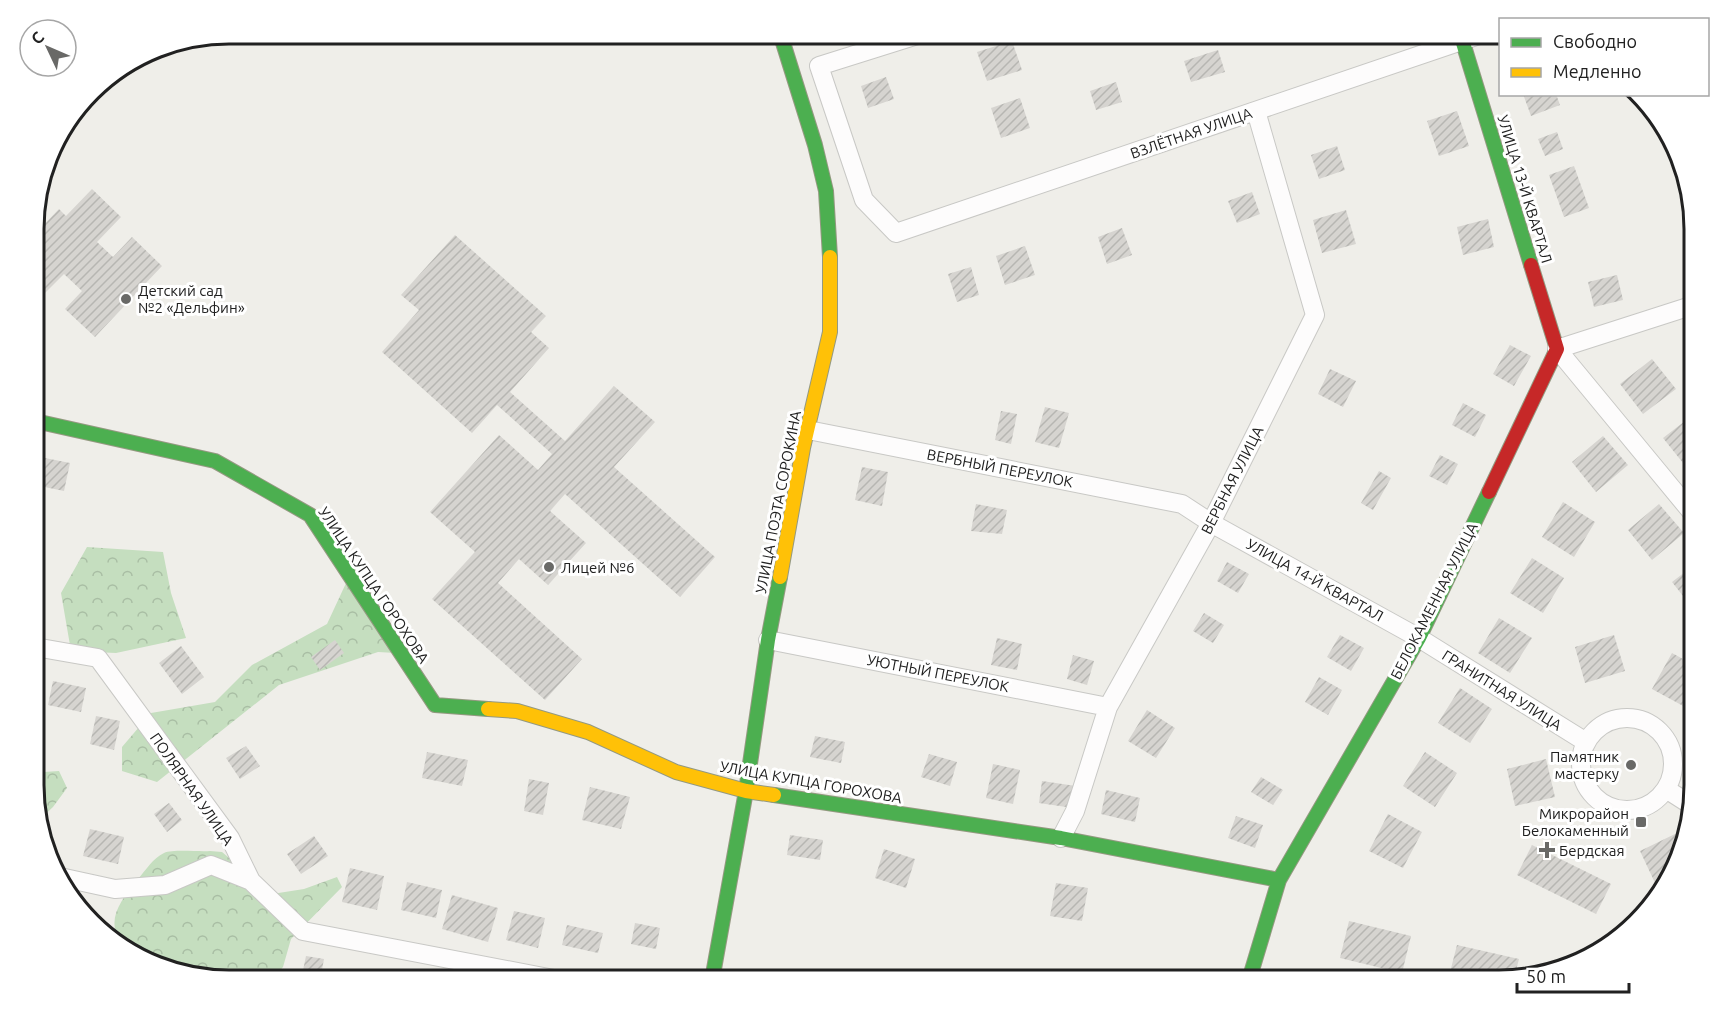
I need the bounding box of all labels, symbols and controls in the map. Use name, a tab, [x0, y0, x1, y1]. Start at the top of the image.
north arrow	[18, 18, 78, 78]
legend	[1499, 18, 1709, 96]
text: С	[27, 28, 47, 48]
text: Свободно	[1553, 31, 1637, 51]
text: Медленно	[1553, 61, 1642, 81]
street label: ВЗЛЁТНАЯ УЛИЦА	[1128, 104, 1254, 162]
street label: УЛИЦА 13-Й КВАРТАЛ	[1494, 113, 1556, 265]
place label: Детский сад №2 «Дельфин»	[138, 282, 245, 316]
marker: Детский сад №2 «Дельфин»	[119, 292, 133, 306]
street label: УЛИЦА ПОЭТА СОРОКИНА	[752, 409, 804, 595]
street label: ВЕРБНАЯ УЛИЦА	[1197, 423, 1267, 537]
street label: ВЕРБНЫЙ ПЕРЕУЛОК	[925, 445, 1075, 491]
street label: УЛИЦА КУПЦА ГОРОХОВА	[315, 504, 433, 666]
street label: БЕЛОКАМЕННАЯ УЛИЦА	[1387, 520, 1481, 682]
street label: УЛИЦА 14-Й КВАРТАЛ	[1244, 535, 1386, 625]
place label: Лицей №6	[561, 559, 635, 576]
marker: Лицей №6	[542, 560, 556, 574]
street label: ГРАНИТНАЯ УЛИЦА	[1439, 646, 1565, 734]
street label: УЮТНЫЙ ПЕРЕУЛОК	[866, 651, 1010, 695]
street label: ПОЛЯРНАЯ УЛИЦА	[147, 730, 237, 849]
place label: Памятник мастерку	[1550, 748, 1619, 782]
street label: УЛИЦА КУПЦА ГОРОХОВА	[719, 758, 904, 806]
marker: Памятник мастерку	[1624, 758, 1638, 772]
place label: Микрорайон Белокаменный	[1522, 805, 1629, 839]
marker: Микрорайон Белокаменный	[1634, 815, 1648, 829]
place label: Бердская	[1559, 842, 1625, 859]
marker: Бердская	[1540, 843, 1554, 857]
scale bar	[1517, 956, 1630, 994]
text: 50 m	[1526, 966, 1566, 986]

